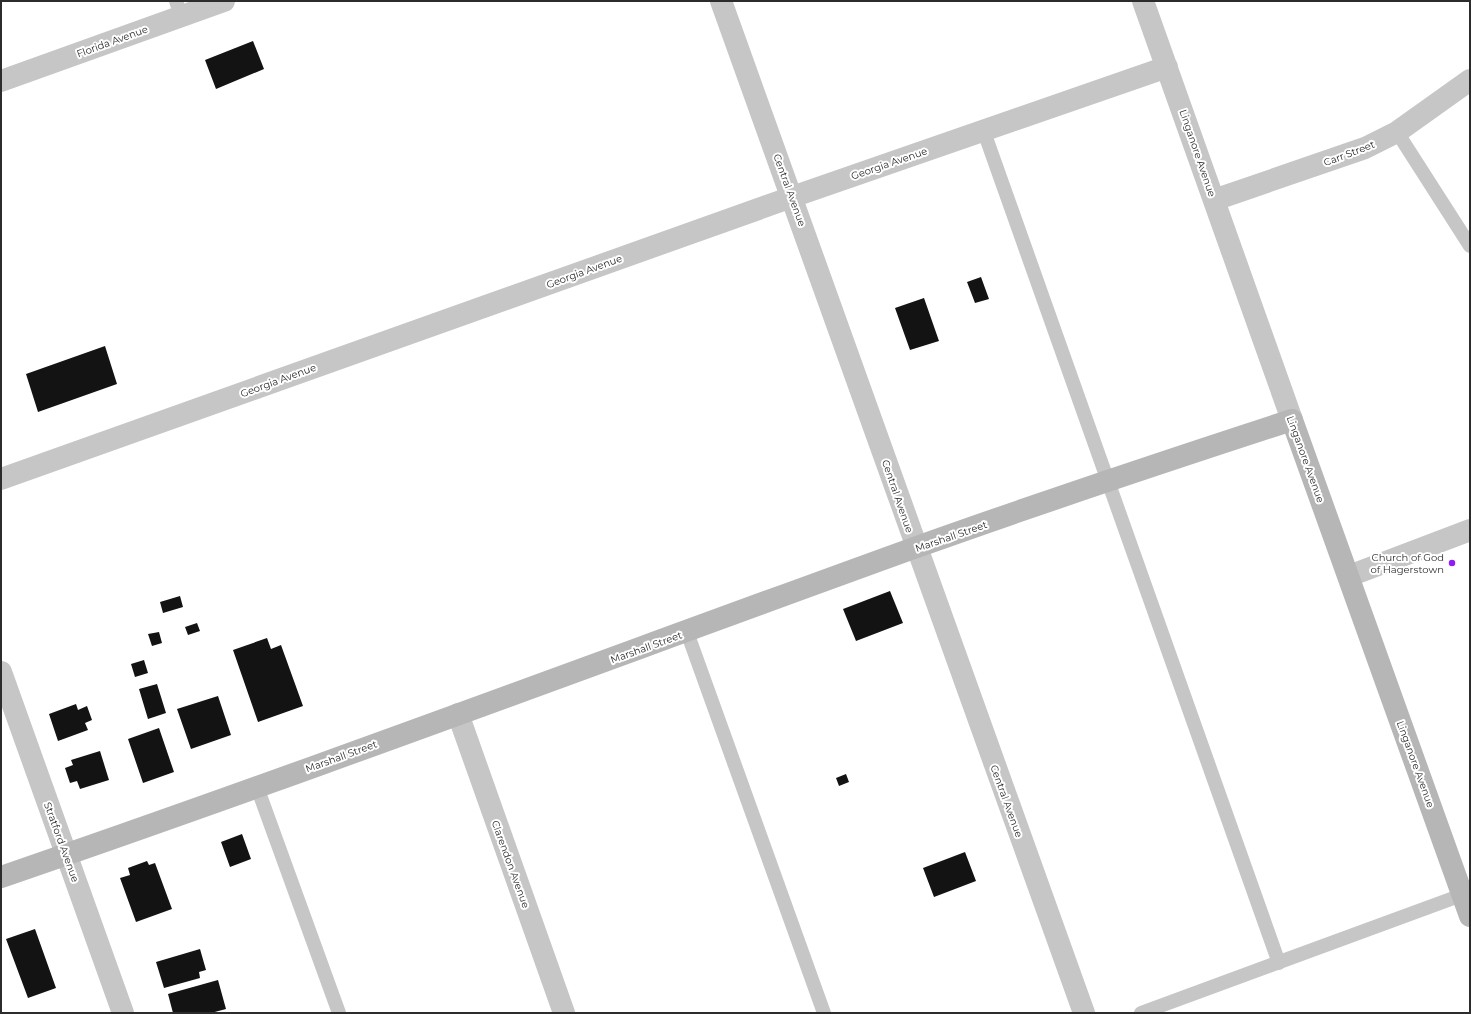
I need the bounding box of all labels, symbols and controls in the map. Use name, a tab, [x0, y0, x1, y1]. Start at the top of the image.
street label: Florida Avenue	[75, 23, 150, 60]
street label: Linganore Avenue	[1177, 108, 1219, 198]
street label: Carr Street	[1322, 138, 1377, 169]
street label: Georgia Avenue	[849, 144, 929, 183]
street label: Central Avenue	[770, 152, 809, 228]
street label: Georgia Avenue	[544, 252, 624, 291]
street label: Georgia Avenue	[238, 361, 318, 400]
street label: Linganore Avenue	[1284, 414, 1327, 504]
street label: Central Avenue	[879, 458, 916, 534]
street label: Marshall Street	[913, 518, 989, 555]
place label: Church of God of Hagerstown	[1370, 551, 1444, 576]
marker: Church of God of Hagerstown	[1447, 558, 1457, 568]
street label: Marshall Street	[609, 628, 684, 666]
street label: Linganore Avenue	[1394, 719, 1437, 809]
street label: Marshall Street	[304, 737, 379, 775]
street label: Central Avenue	[987, 763, 1026, 839]
street label: Stratford Avenue	[41, 800, 82, 884]
street label: Clarendon Avenue	[489, 818, 532, 910]

